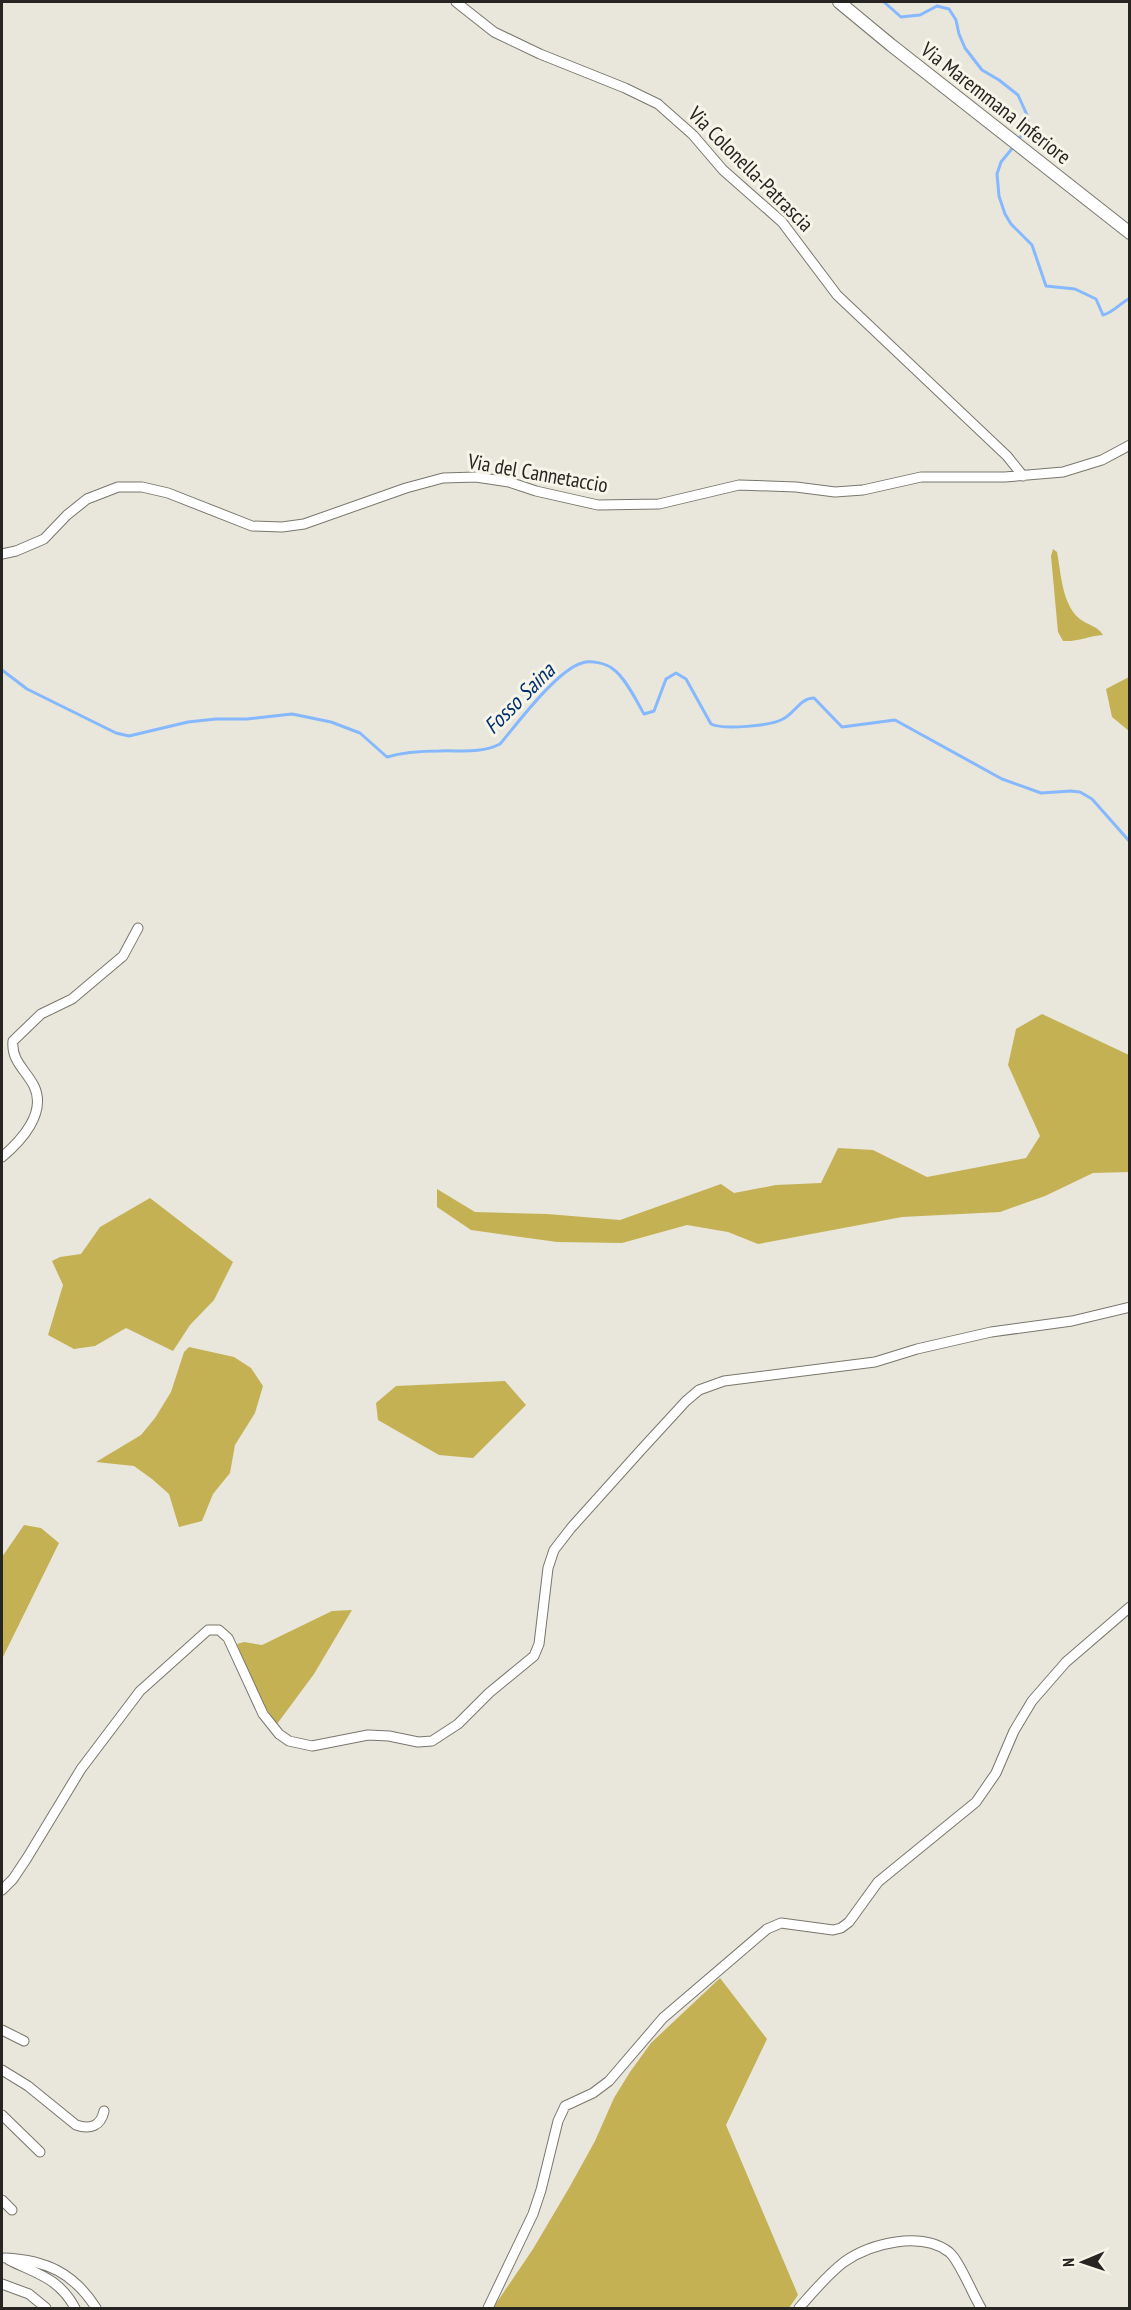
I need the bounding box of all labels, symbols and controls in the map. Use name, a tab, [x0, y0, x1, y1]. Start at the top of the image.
street label: Via Maremmana Inferiore	[915, 35, 1076, 170]
street label: Via Colonella-Patrascia	[682, 100, 819, 237]
street label: Via del Cannetaccio	[465, 447, 610, 499]
water label: Fosso Saina	[478, 656, 561, 739]
north arrow	[1053, 2232, 1113, 2292]
text: N	[1058, 2258, 1078, 2267]

